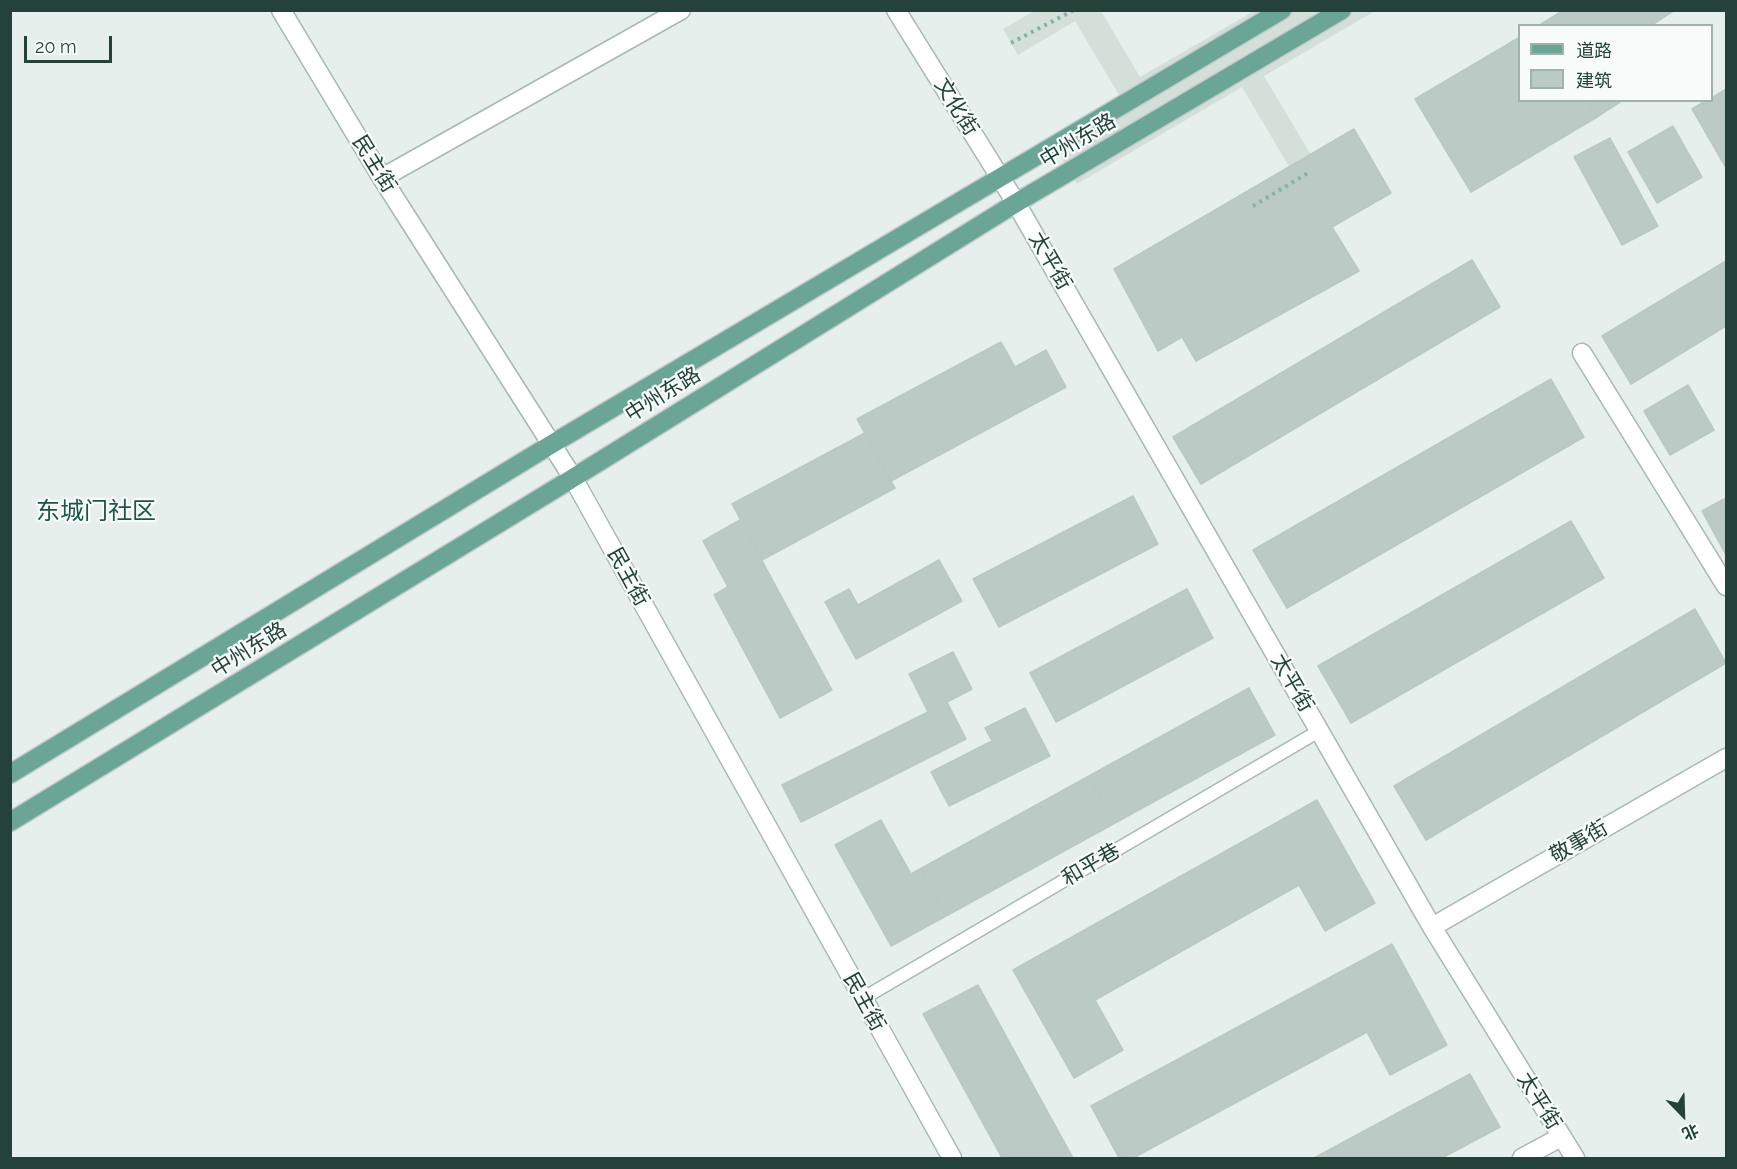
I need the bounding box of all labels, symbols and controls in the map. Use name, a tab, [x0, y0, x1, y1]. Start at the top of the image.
scale bar	[27, 24, 116, 62]
legend	[1518, 24, 1713, 102]
text: 20 m	[35, 36, 77, 57]
text: 道路	[1576, 40, 1612, 61]
text: 建筑	[1576, 70, 1612, 91]
street label: 文化街	[929, 74, 983, 140]
street label: 中州东路	[1036, 109, 1120, 173]
street label: 民主街	[347, 131, 401, 197]
street label: 太平街	[1023, 227, 1077, 295]
street label: 中州东路	[621, 362, 705, 428]
district label: 东城门社区	[36, 498, 156, 526]
street label: 民主街	[602, 543, 654, 611]
street label: 中州东路	[207, 617, 291, 683]
street label: 太平街	[1265, 649, 1319, 717]
street label: 敬事街	[1545, 815, 1613, 869]
street label: 和平巷	[1057, 838, 1125, 892]
street label: 民主街	[838, 968, 890, 1036]
street label: 太平街	[1512, 1068, 1566, 1134]
north arrow	[1653, 1085, 1713, 1145]
text: 北	[1679, 1120, 1701, 1144]

